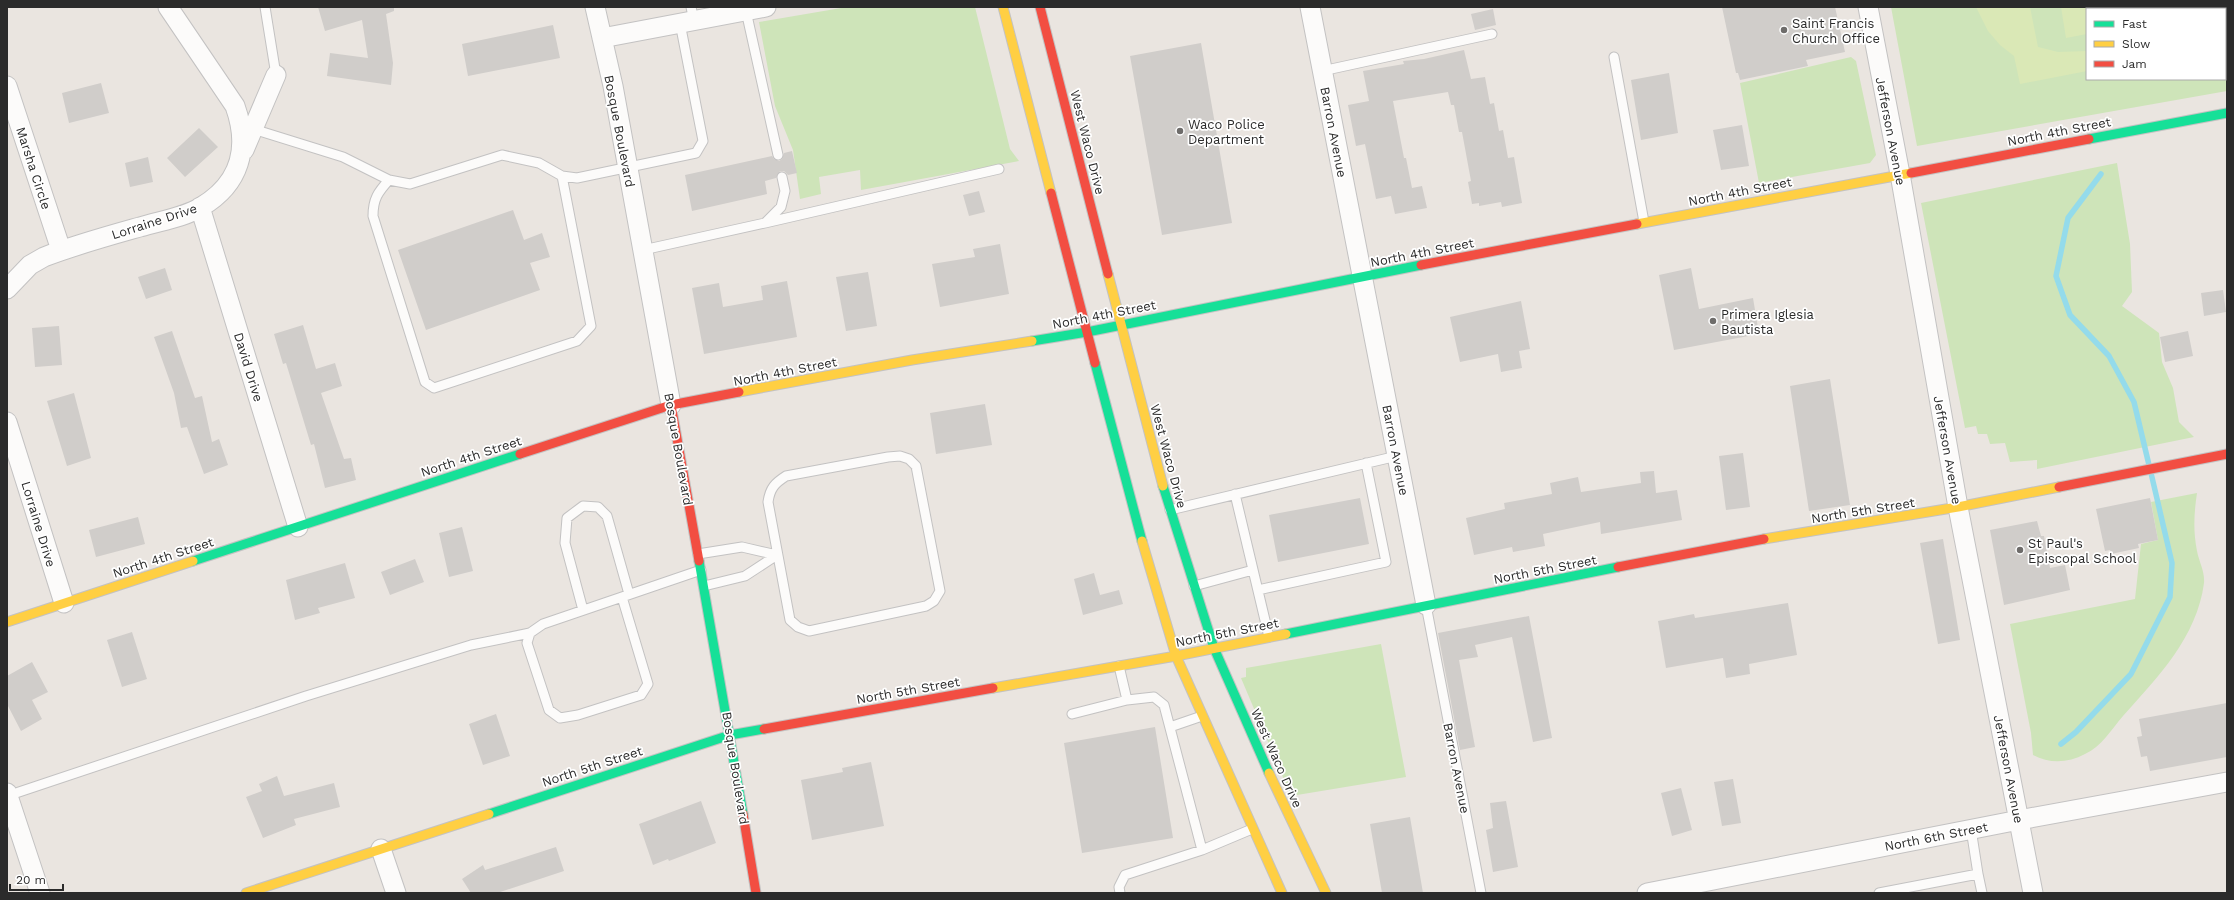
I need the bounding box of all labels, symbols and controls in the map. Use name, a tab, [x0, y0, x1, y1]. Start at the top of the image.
legend	[2086, 8, 2226, 80]
place label: Saint Francis Church Office	[1792, 16, 1880, 46]
text: Fast	[2122, 17, 2147, 31]
marker: Saint Francis Church Office	[1779, 25, 1789, 35]
text: Slow	[2122, 37, 2150, 51]
text: Jam	[2122, 57, 2147, 71]
street label: Bosque Boulevard	[601, 74, 638, 189]
street label: Jefferson Avenue	[1873, 76, 1908, 186]
street label: Barron Avenue	[1317, 86, 1350, 179]
street label: West Waco Drive	[1067, 88, 1108, 196]
street label: North 4th Street	[2006, 114, 2113, 149]
place label: Waco Police Department	[1188, 117, 1265, 147]
street label: Marsha Circle	[13, 125, 54, 211]
marker: Waco Police Department	[1175, 126, 1185, 136]
street label: North 4th Street	[1687, 174, 1794, 209]
street label: Lorraine Drive	[110, 201, 199, 242]
street label: North 4th Street	[1369, 235, 1476, 270]
street label: North 4th Street	[1051, 297, 1158, 332]
place label: Primera Iglesia Bautista	[1721, 307, 1815, 337]
marker: Primera Iglesia Bautista	[1708, 316, 1718, 326]
street label: David Drive	[231, 331, 266, 404]
street label: North 4th Street	[732, 354, 839, 389]
street label: Bosque Boulevard	[661, 392, 696, 507]
street label: Jefferson Avenue	[1931, 395, 1964, 505]
street label: West Waco Drive	[1147, 402, 1190, 510]
street label: Barron Avenue	[1379, 404, 1412, 497]
street label: North 4th Street	[419, 433, 524, 480]
street label: Lorraine Drive	[18, 479, 59, 569]
street label: North 5th Street	[1810, 495, 1917, 526]
street label: North 4th Street	[111, 534, 216, 581]
place label: St Paul's Episcopal School	[2028, 536, 2137, 566]
marker: St Paul's Episcopal School	[2015, 545, 2025, 555]
street label: North 5th Street	[1492, 552, 1598, 587]
street label: North 5th Street	[1174, 615, 1280, 650]
street label: North 5th Street	[855, 674, 961, 707]
street label: West Waco Drive	[1248, 706, 1305, 810]
street label: Bosque Boulevard	[719, 711, 752, 826]
street label: Jefferson Avenue	[1991, 714, 2026, 824]
street label: Barron Avenue	[1440, 722, 1473, 815]
street label: North 5th Street	[540, 743, 645, 790]
street label: North 6th Street	[1883, 819, 1990, 854]
scale bar	[10, 866, 63, 892]
text: 20 m	[16, 873, 46, 887]

